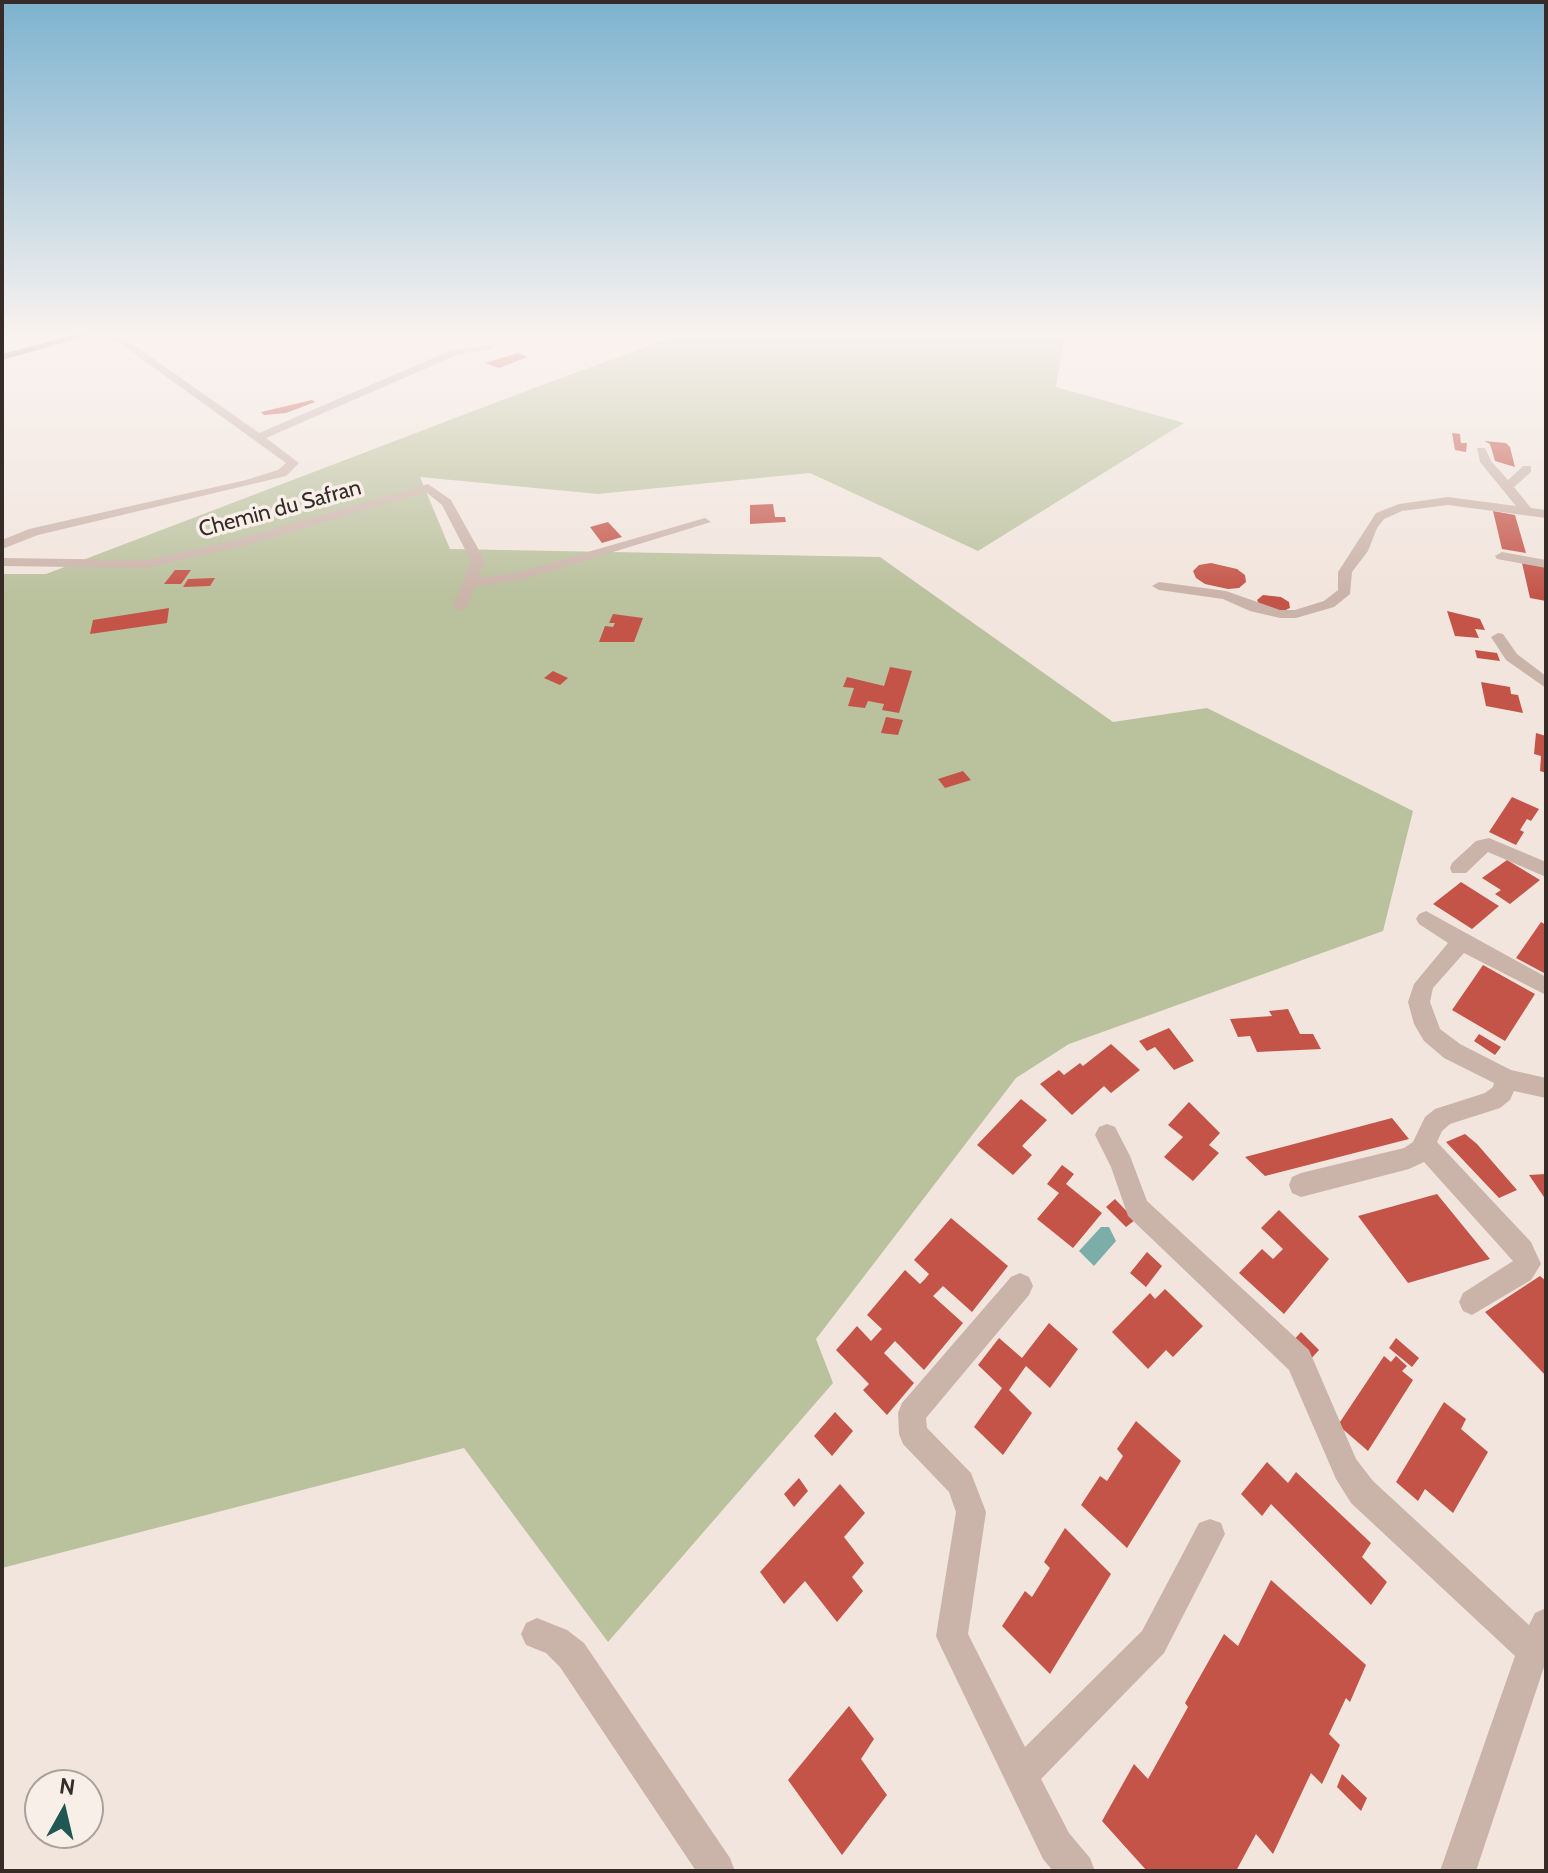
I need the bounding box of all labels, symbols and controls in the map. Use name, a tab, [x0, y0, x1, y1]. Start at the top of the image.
street label: Chemin du Safran	[196, 475, 364, 543]
north arrow	[24, 1769, 104, 1849]
text: N	[58, 1772, 77, 1801]

